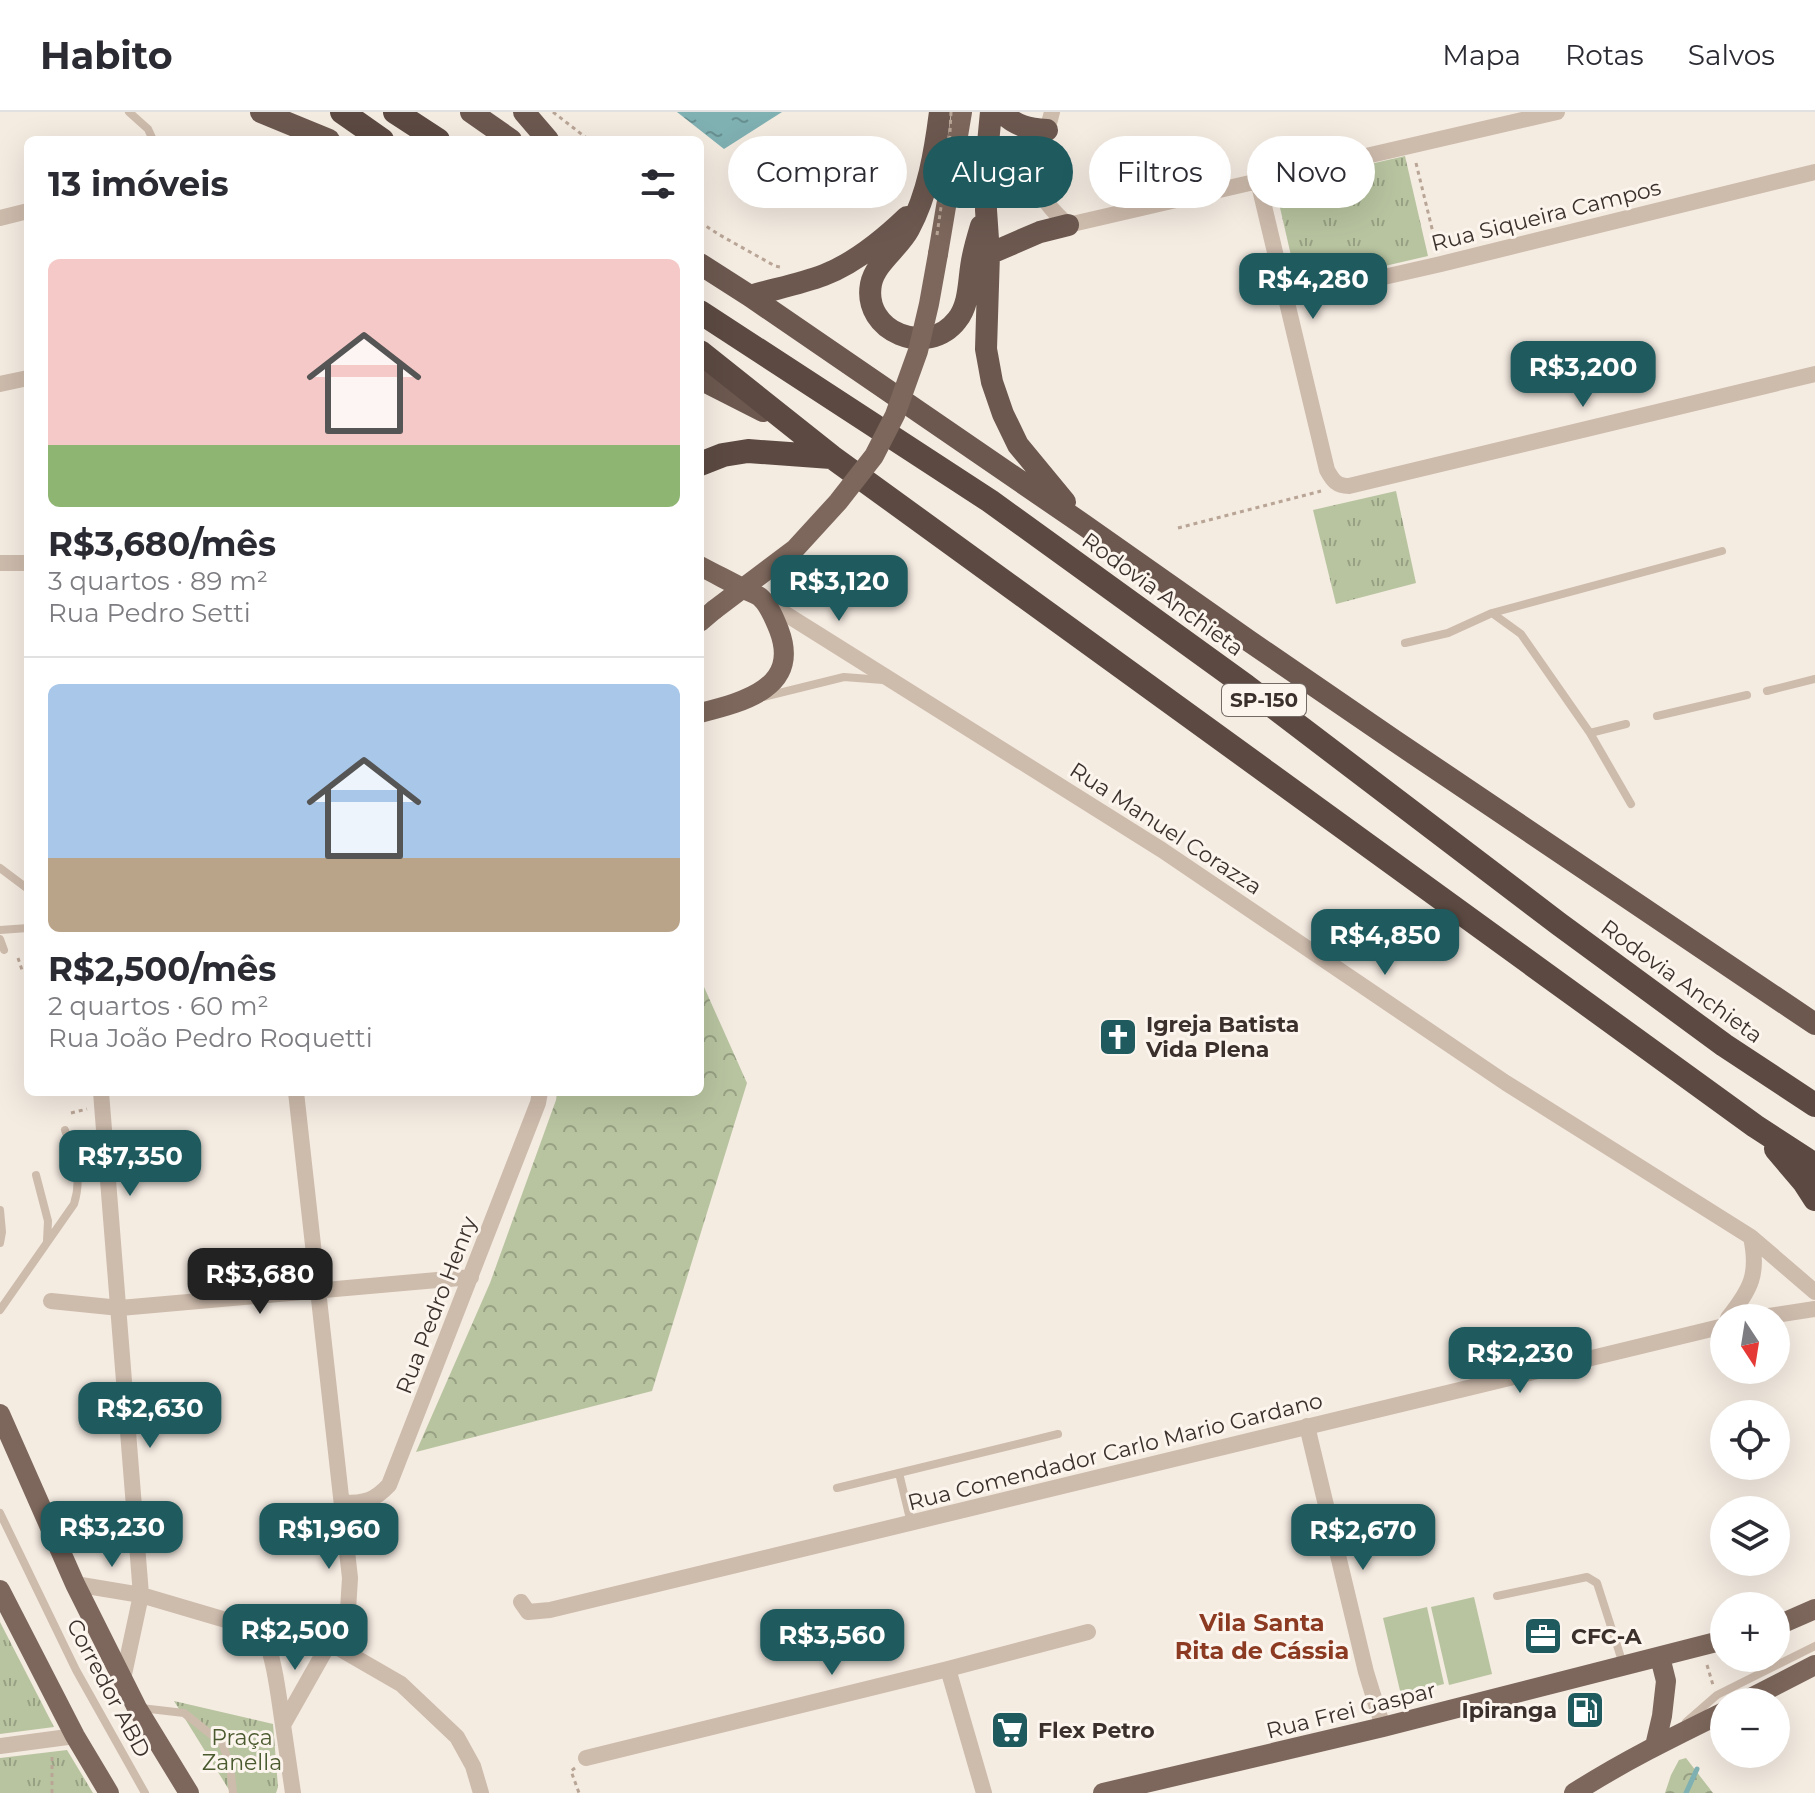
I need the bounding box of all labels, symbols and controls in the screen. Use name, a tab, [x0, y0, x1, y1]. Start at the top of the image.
text: Habito	[40, 32, 173, 79]
text: Mapa	[1442, 38, 1521, 72]
text: Rotas	[1565, 38, 1644, 72]
text: Salvos	[1688, 38, 1775, 72]
chip: Comprar	[728, 136, 907, 208]
chip: Alugar	[923, 136, 1073, 208]
chip: Filtros	[1089, 136, 1231, 208]
chip: Novo	[1247, 136, 1375, 208]
icon: filters	[636, 162, 680, 206]
text: 13 imóveis	[48, 163, 228, 205]
street label: Rua Siqueira Campos	[1429, 174, 1664, 257]
pin: R$4,280	[1239, 253, 1387, 321]
text: R$4,280	[1257, 263, 1369, 295]
icon: home	[292, 311, 436, 455]
pin: R$3,200	[1509, 341, 1657, 409]
text: R$3,200	[1529, 351, 1637, 383]
text: R$3,680/mês	[48, 523, 276, 565]
street label: Rodovia Anchieta	[1077, 527, 1249, 662]
pin: R$3,120	[765, 555, 913, 623]
text: 3 quartos · 89 m²	[48, 565, 268, 597]
text: R$3,120	[789, 565, 889, 597]
text: Rua Pedro Setti	[48, 597, 251, 629]
road number: SP-150	[1222, 684, 1306, 716]
icon: home	[292, 736, 436, 880]
street label: Rua Manuel Corazza	[1065, 756, 1267, 901]
pin: R$4,850	[1311, 909, 1459, 977]
street label: Rodovia Anchieta	[1596, 914, 1768, 1049]
text: R$4,850	[1329, 919, 1441, 951]
text: R$2,500/mês	[48, 948, 276, 990]
text: 2 quartos · 60 m²	[48, 990, 269, 1022]
place label: Igreja Batista Vida Plena	[1145, 1011, 1299, 1063]
church icon: Igreja Batista Vida Plena	[1097, 1016, 1139, 1058]
text: Rua João Pedro Roquetti	[48, 1022, 373, 1054]
pin: R$7,350	[56, 1130, 204, 1198]
text: R$7,350	[77, 1140, 183, 1172]
street label: Rua Pedro Henry	[390, 1213, 483, 1398]
pin: R$3,680	[186, 1248, 334, 1316]
text: R$3,680	[206, 1258, 314, 1290]
north arrow	[1710, 1304, 1790, 1384]
map controls	[1710, 1304, 1790, 1768]
pin: R$2,230	[1446, 1327, 1594, 1395]
text: R$2,230	[1467, 1337, 1573, 1369]
pin: R$2,630	[76, 1382, 224, 1450]
street label: Rua Comendador Carlo Mario Gardano	[905, 1387, 1325, 1516]
text: R$2,630	[96, 1392, 204, 1424]
button: locate	[1710, 1400, 1790, 1480]
button: layers	[1710, 1496, 1790, 1576]
pin: R$3,230	[38, 1501, 186, 1569]
pin: R$1,960	[255, 1503, 403, 1571]
pin: R$2,670	[1289, 1504, 1437, 1572]
text: R$3,230	[59, 1511, 165, 1543]
text: R$1,960	[277, 1513, 381, 1545]
text: R$2,670	[1309, 1514, 1417, 1546]
button: +	[1710, 1592, 1790, 1672]
pin: R$2,500	[221, 1604, 369, 1672]
district label: Vila Santa Rita de Cássia	[1175, 1608, 1349, 1665]
pin: R$3,560	[758, 1609, 906, 1677]
street label: Corredor ABD	[61, 1614, 156, 1762]
text: R$2,500	[241, 1614, 349, 1646]
office icon: CFC-A	[1522, 1615, 1564, 1657]
text: R$3,560	[778, 1619, 886, 1651]
place label: CFC-A	[1571, 1623, 1643, 1650]
street label: Rua Frei Gaspar	[1263, 1676, 1439, 1745]
button: −	[1710, 1688, 1790, 1768]
fuel station icon: Ipiranga	[1564, 1689, 1606, 1731]
place label: Ipiranga	[1462, 1697, 1557, 1724]
supermarket icon: Flex Petro	[989, 1709, 1031, 1751]
place label: Flex Petro	[1038, 1717, 1155, 1744]
park label: Praça Zanella	[202, 1724, 282, 1776]

